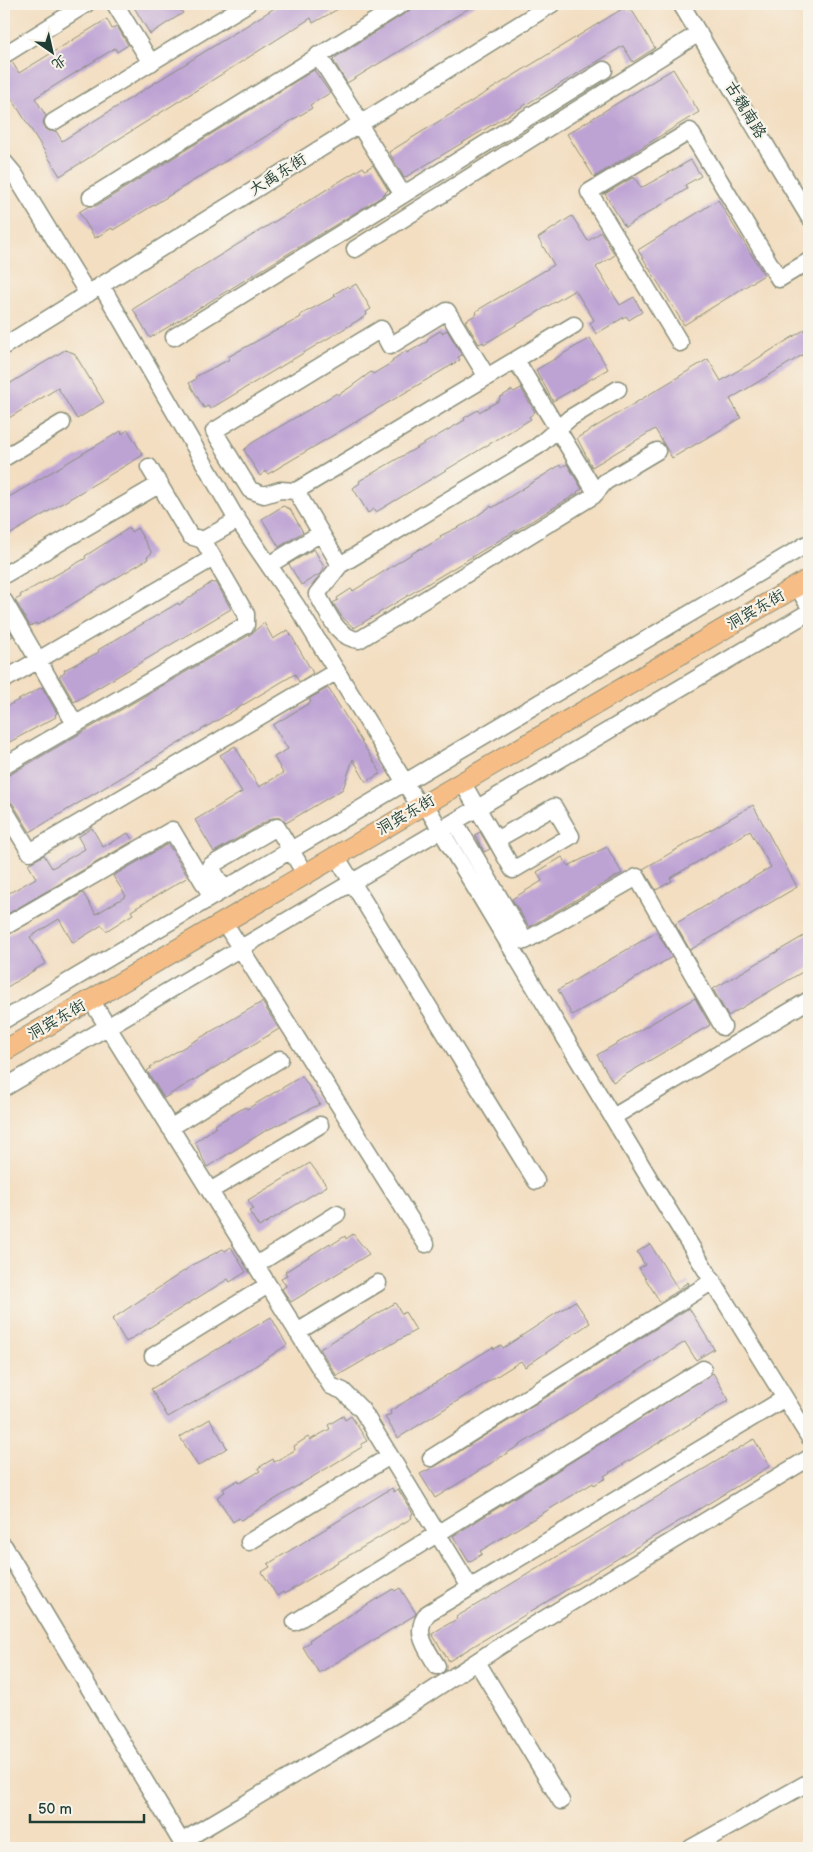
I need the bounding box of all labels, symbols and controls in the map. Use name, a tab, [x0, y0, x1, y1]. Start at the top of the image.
north arrow	[28, 28, 78, 78]
text: 北	[48, 51, 70, 73]
street label: 古魏南路	[720, 78, 770, 142]
street label: 大禹东街	[246, 150, 310, 200]
street label: 洞宾东街	[724, 586, 788, 634]
street label: 洞宾东街	[374, 791, 438, 839]
street label: 洞宾东街	[25, 996, 89, 1044]
scale bar	[30, 1792, 144, 1824]
text: 50 m	[38, 1800, 72, 1819]

